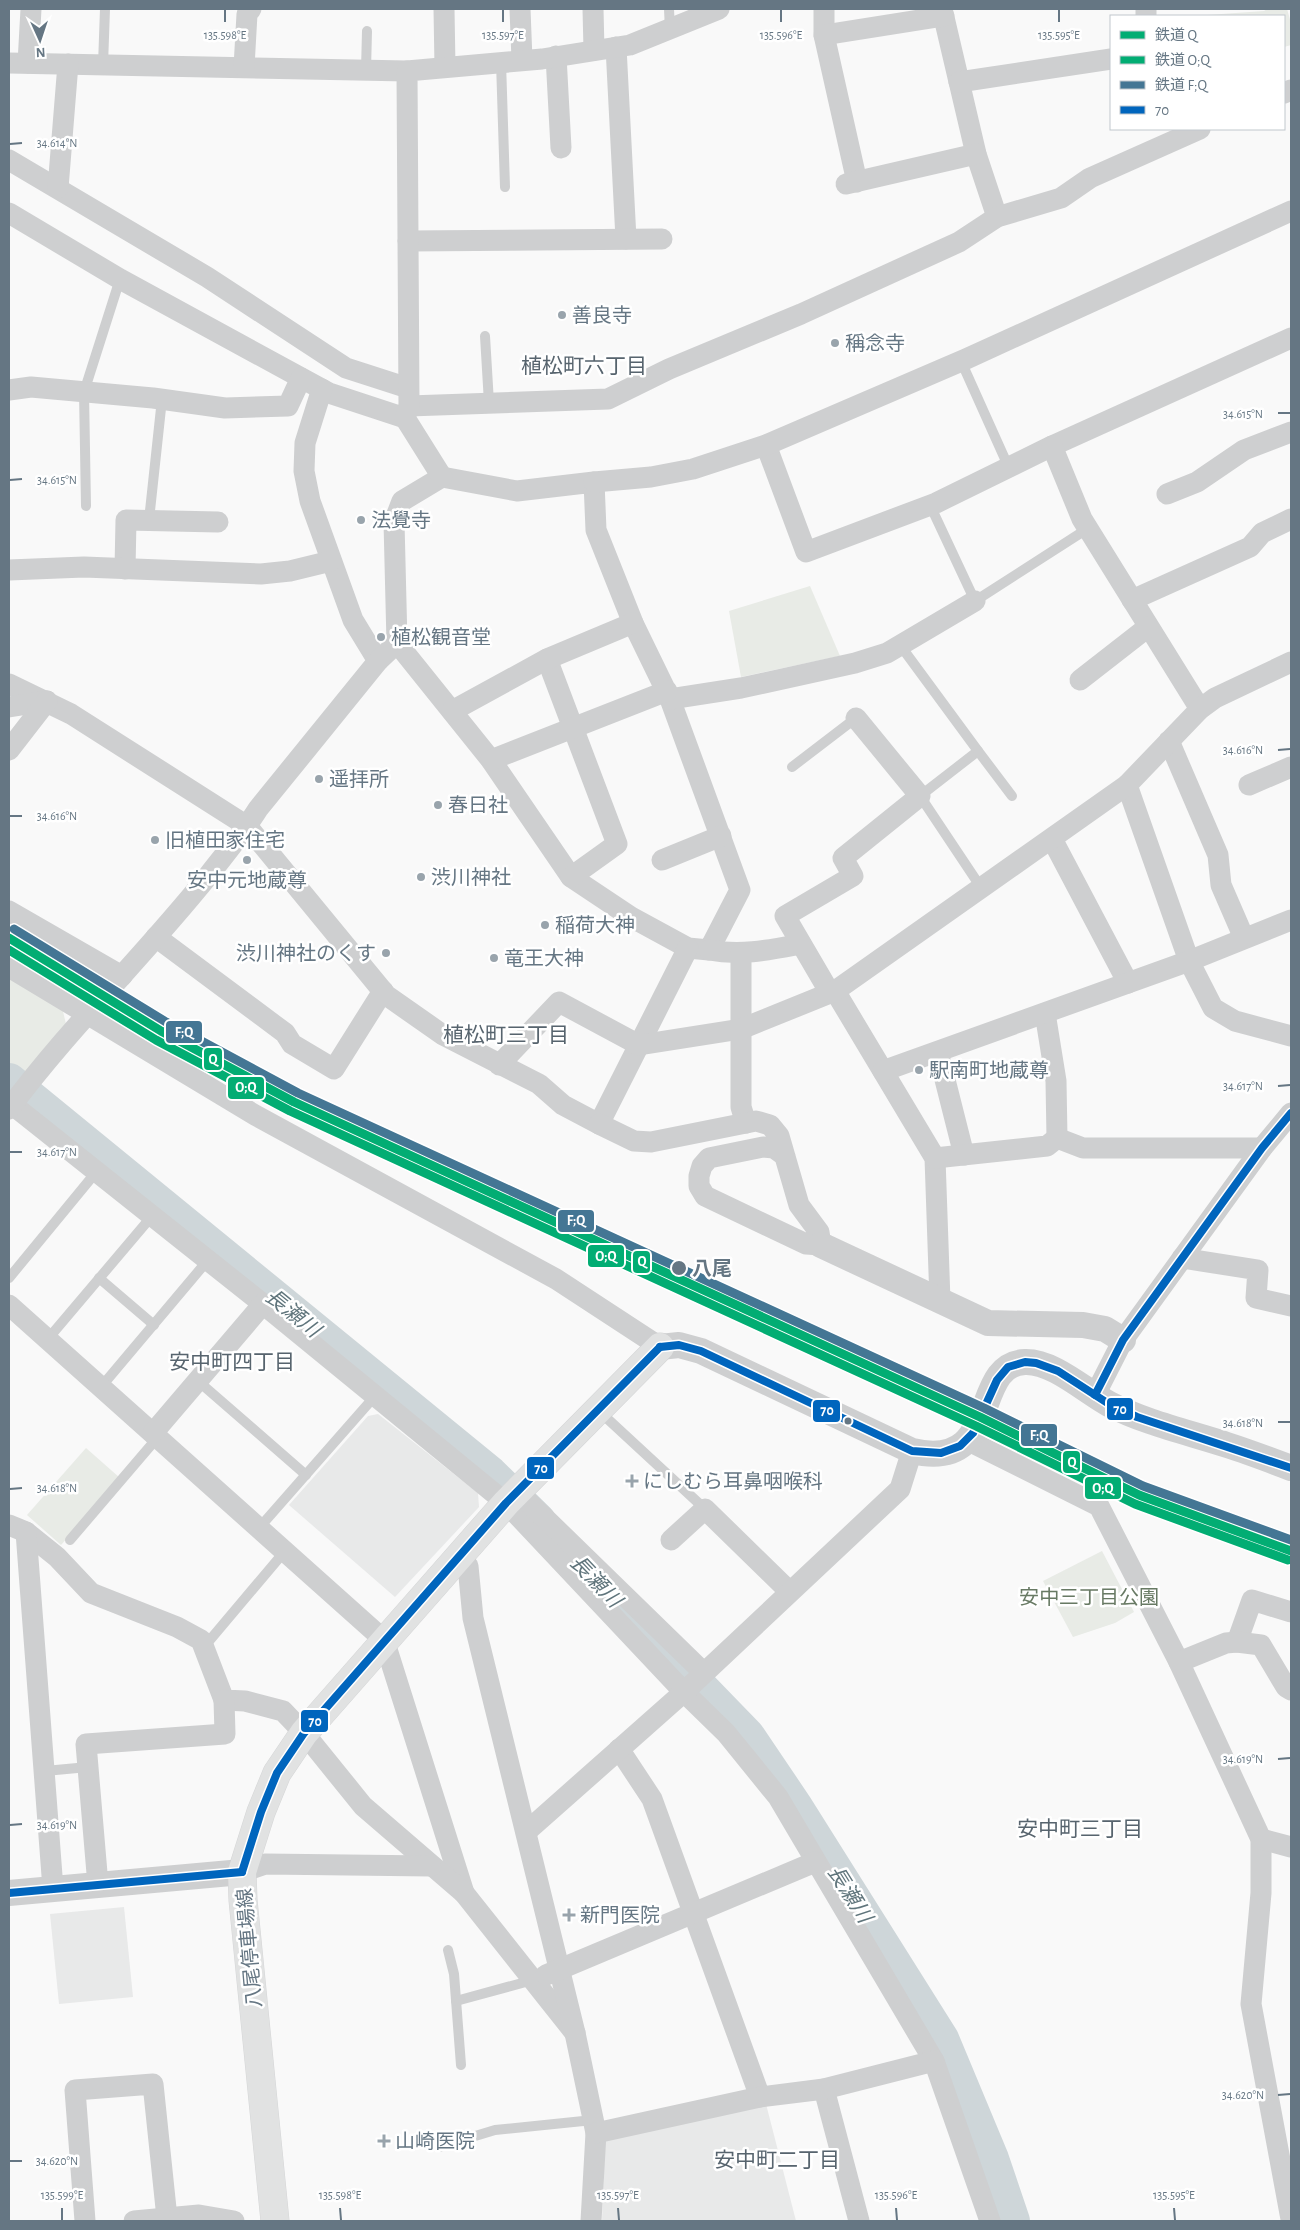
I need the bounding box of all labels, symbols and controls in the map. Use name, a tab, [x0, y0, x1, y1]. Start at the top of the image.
north arrow	[15, 15, 65, 65]
legend	[1110, 15, 1285, 130]
text: 鉄道 Q	[1155, 27, 1198, 43]
text: 135.598°E	[204, 29, 246, 41]
text: 135.597°E	[482, 29, 524, 41]
text: 135.596°E	[760, 29, 802, 41]
text: 135.595°E	[1038, 29, 1080, 41]
text: N	[35, 45, 46, 59]
text: 鉄道 O;Q	[1155, 52, 1211, 68]
text: 鉄道 F;Q	[1155, 77, 1208, 93]
text: 70	[1155, 103, 1169, 118]
text: 34.614°N	[37, 137, 77, 149]
place label: 善良寺	[572, 305, 632, 326]
marker: 善良寺	[556, 309, 568, 321]
place label: 稱念寺	[845, 333, 905, 354]
marker: 稱念寺	[829, 337, 841, 349]
district label: 植松町六丁目	[521, 355, 647, 377]
text: 34.615°N	[1223, 408, 1263, 420]
text: 34.615°N	[37, 474, 77, 486]
place label: 法覺寺	[371, 510, 431, 531]
marker: 法覺寺	[355, 514, 367, 526]
place label: 植松観音堂	[391, 626, 491, 648]
marker: 植松観音堂	[375, 631, 387, 643]
text: 34.616°N	[1223, 744, 1263, 756]
place label: 遥拝所	[329, 769, 389, 790]
marker: 遥拝所	[313, 773, 325, 785]
place label: 春日社	[448, 795, 508, 816]
marker: 春日社	[432, 799, 444, 811]
text: 34.616°N	[37, 810, 77, 822]
place label: 旧植田家住宅	[165, 829, 285, 851]
marker: 旧植田家住宅	[149, 834, 161, 846]
marker: 安中元地蔵尊	[241, 854, 253, 866]
place label: 渋川神社	[431, 867, 511, 888]
place label: 安中元地蔵尊	[187, 869, 307, 891]
marker: 渋川神社	[415, 871, 427, 883]
place label: 稲荷大神	[555, 915, 635, 936]
marker: 稲荷大神	[539, 919, 551, 931]
place label: 渋川神社のくす	[236, 943, 376, 964]
marker: 渋川神社のくす	[380, 947, 392, 959]
place label: 竜王大神	[504, 948, 584, 969]
marker: 竜王大神	[488, 952, 500, 964]
line badge: F;Q	[165, 1020, 203, 1044]
district label: 植松町三丁目	[443, 1024, 569, 1046]
text: F;Q	[175, 1026, 195, 1040]
line badge: Q	[203, 1047, 223, 1071]
text: Q	[208, 1053, 219, 1067]
place label: 駅南町地蔵尊	[929, 1060, 1049, 1081]
marker: 駅南町地蔵尊	[913, 1064, 925, 1076]
line badge: O;Q	[227, 1076, 265, 1100]
text: 34.617°N	[1223, 1080, 1263, 1092]
text: O;Q	[235, 1081, 259, 1095]
text: 34.617°N	[37, 1146, 77, 1158]
line badge: F;Q	[557, 1209, 595, 1233]
text: F;Q	[567, 1214, 587, 1228]
line badge: O;Q	[587, 1244, 625, 1268]
text: O;Q	[595, 1250, 619, 1264]
line badge: Q	[632, 1250, 651, 1274]
text: Q	[637, 1255, 648, 1269]
marker: 八尾	[670, 1259, 688, 1277]
place label: 八尾	[692, 1259, 732, 1279]
water label: 長瀬川	[262, 1285, 326, 1343]
district label: 安中町四丁目	[169, 1351, 295, 1373]
line badge: 70	[1106, 1397, 1134, 1421]
line badge: 70	[812, 1399, 841, 1423]
text: 70	[1113, 1403, 1127, 1417]
text: 70	[820, 1404, 834, 1418]
unlabelled marker	[843, 1416, 853, 1426]
text: 34.618°N	[1223, 1417, 1263, 1429]
line badge: F;Q	[1020, 1423, 1058, 1447]
text: F;Q	[1030, 1429, 1050, 1443]
line badge: Q	[1062, 1450, 1081, 1474]
line badge: 70	[526, 1456, 555, 1480]
text: Q	[1067, 1456, 1078, 1470]
text: 70	[534, 1462, 548, 1476]
place label: にしむら耳鼻咽喉科	[643, 1471, 823, 1492]
marker: にしむら耳鼻咽喉科	[625, 1474, 639, 1488]
line badge: O;Q	[1084, 1476, 1122, 1500]
text: 34.618°N	[37, 1482, 77, 1494]
text: O;Q	[1092, 1482, 1116, 1496]
water label: 長瀬川	[566, 1551, 627, 1613]
park label: 安中三丁目公園	[1019, 1586, 1159, 1608]
line badge: 70	[300, 1709, 329, 1733]
text: 70	[308, 1715, 322, 1729]
text: 34.619°N	[1223, 1753, 1263, 1765]
district label: 安中町三丁目	[1017, 1818, 1143, 1840]
text: 34.619°N	[37, 1819, 77, 1831]
water label: 長瀬川	[824, 1861, 877, 1928]
street label: 八尾停車場線	[233, 1887, 265, 2009]
place label: 新門医院	[580, 1905, 660, 1926]
marker: 新門医院	[562, 1908, 576, 1922]
text: 34.620°N	[1222, 2089, 1264, 2101]
place label: 山崎医院	[395, 2131, 475, 2152]
marker: 山崎医院	[377, 2134, 391, 2148]
district label: 安中町二丁目	[714, 2149, 840, 2171]
text: 34.620°N	[36, 2155, 78, 2167]
text: 135.599°E	[41, 2189, 83, 2201]
text: 135.598°E	[319, 2189, 361, 2201]
text: 135.597°E	[597, 2189, 639, 2201]
text: 135.596°E	[875, 2189, 917, 2201]
text: 135.595°E	[1153, 2189, 1195, 2201]

